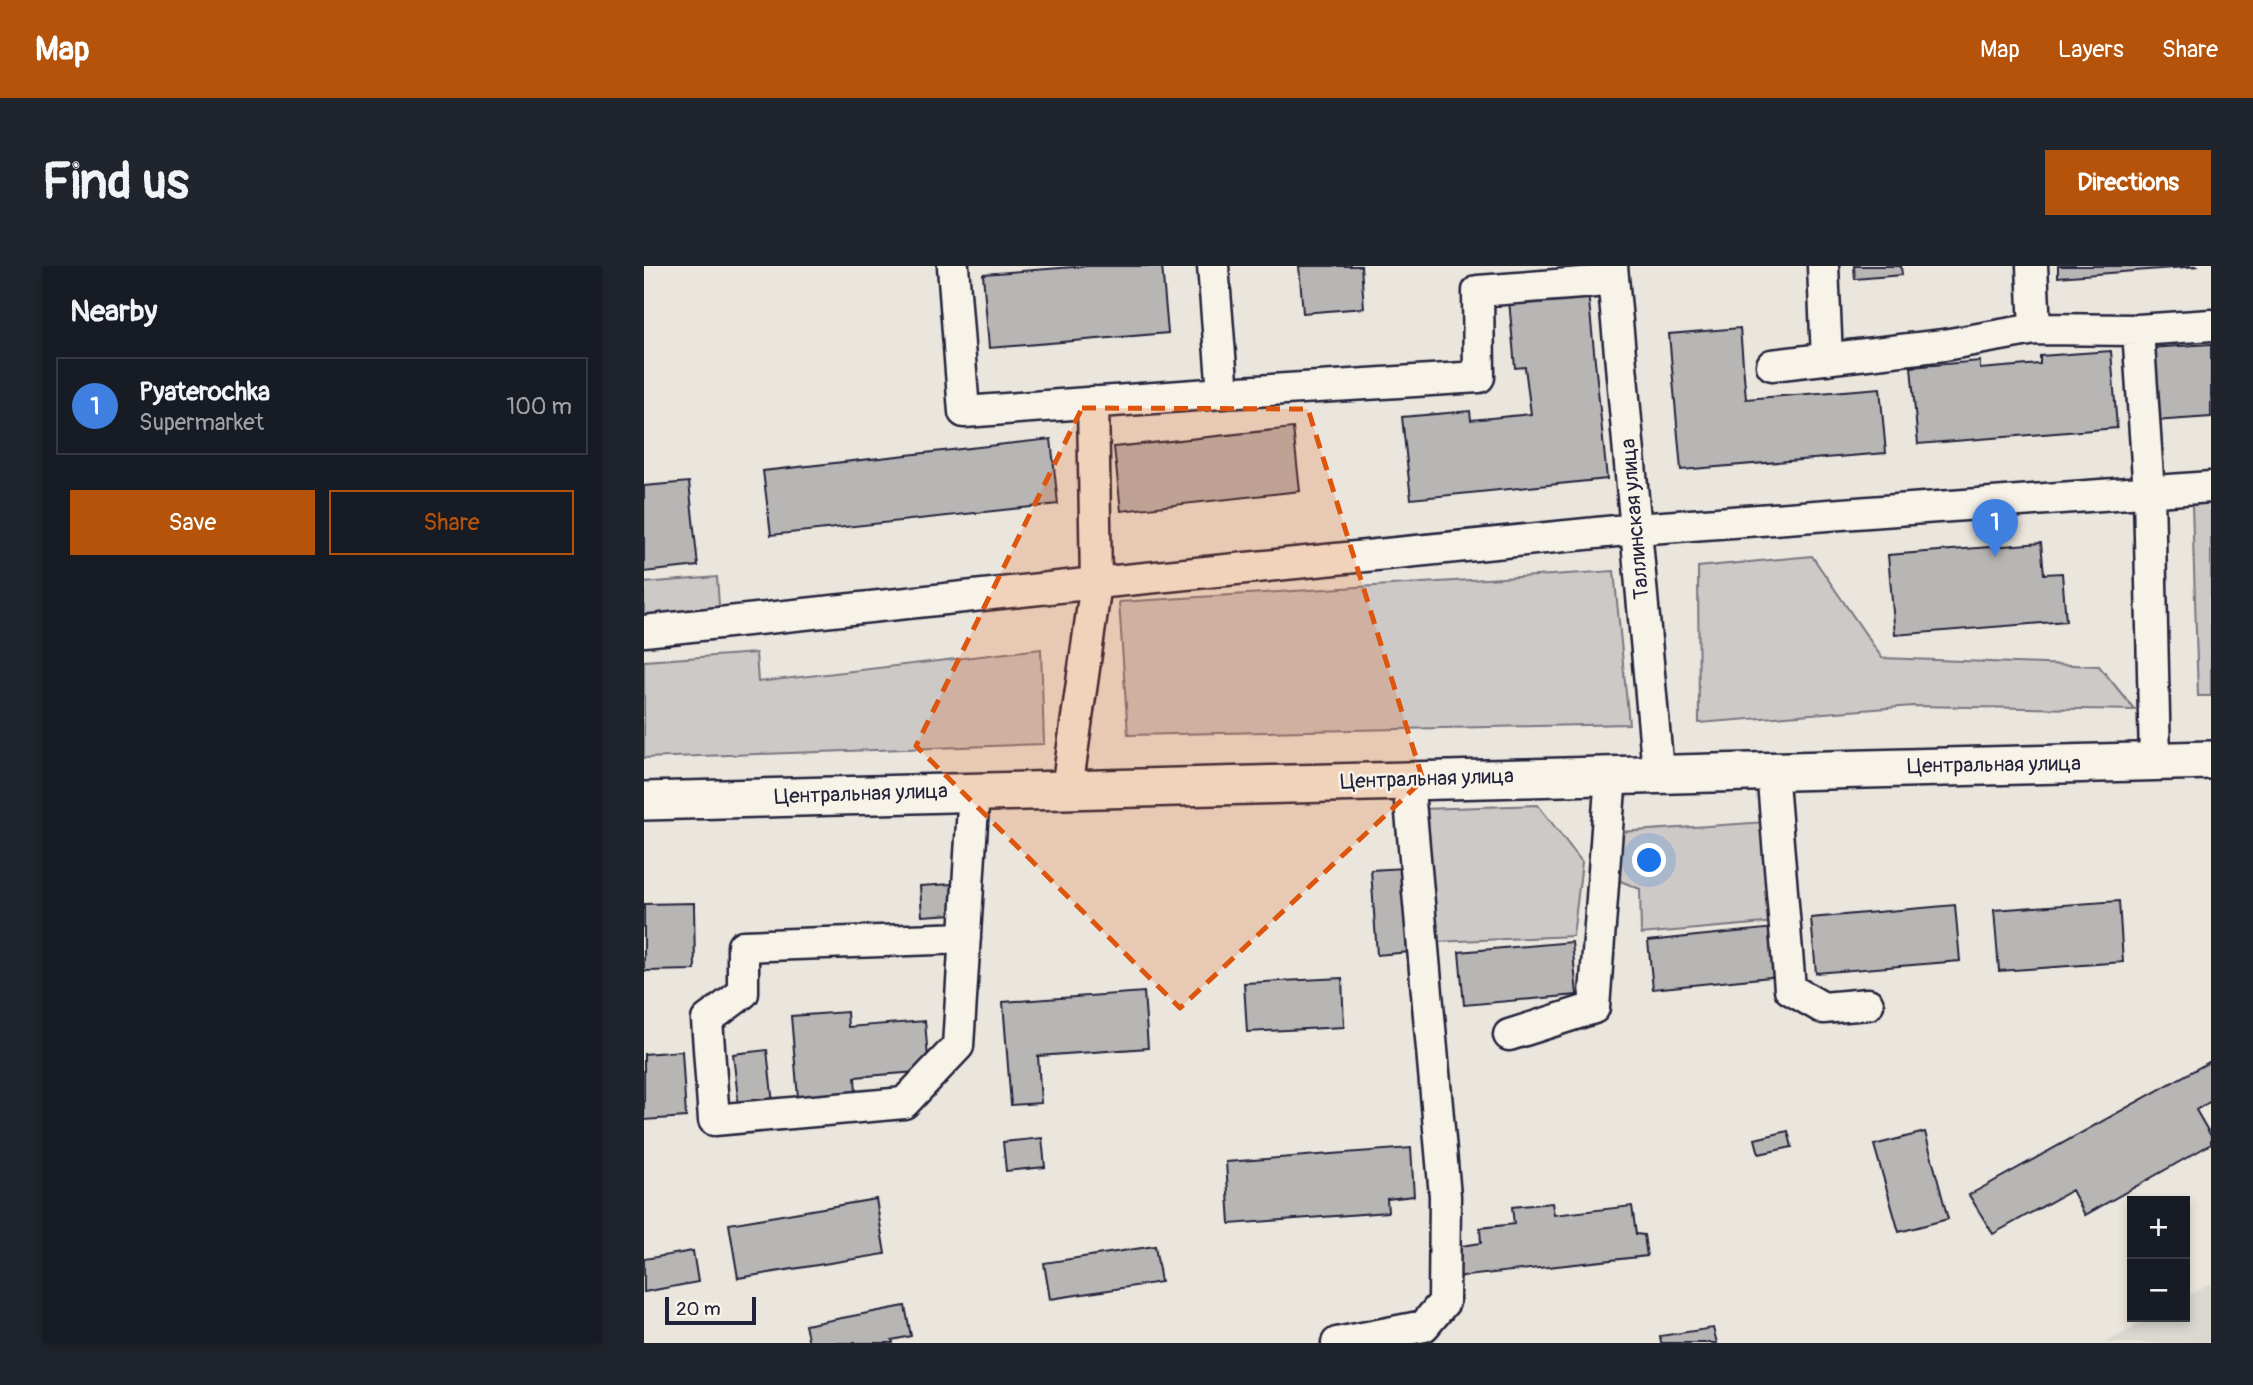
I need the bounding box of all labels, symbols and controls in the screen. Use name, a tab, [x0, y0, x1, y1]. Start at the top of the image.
text: Map	[35, 29, 90, 70]
text: Map	[1980, 35, 2020, 64]
text: Layers	[2058, 35, 2124, 64]
text: Share	[2162, 35, 2218, 64]
button: Directions	[2045, 150, 2211, 215]
text: Find us	[42, 152, 189, 213]
text: Nearby	[70, 293, 157, 330]
text: Pyaterochka	[139, 376, 270, 408]
text: 1	[91, 392, 100, 421]
text: 100 m	[506, 392, 572, 421]
text: Supermarket	[139, 408, 264, 437]
street label: Таллинская улица	[1615, 437, 1655, 601]
button: Save	[70, 490, 315, 555]
button: Share	[329, 490, 574, 555]
pin: 1	[1972, 499, 2018, 557]
street label: Центральная улица	[1907, 750, 2081, 780]
street label: Центральная улица	[1340, 762, 1514, 796]
street label: Центральная улица	[774, 777, 948, 811]
your location	[1632, 843, 1666, 877]
map controls	[2127, 1196, 2190, 1322]
button: +	[2127, 1196, 2190, 1259]
button: −	[2127, 1259, 2190, 1322]
scale bar	[665, 1294, 756, 1326]
text: 20 m	[676, 1297, 721, 1321]

